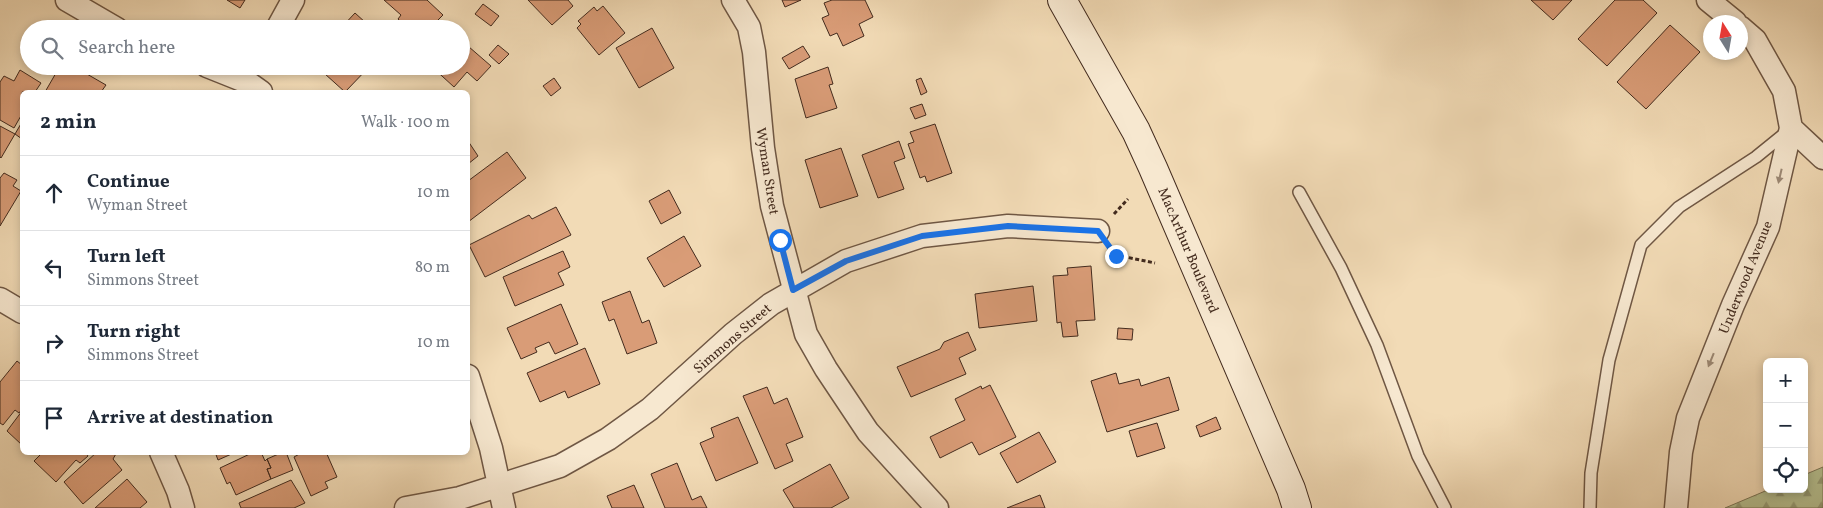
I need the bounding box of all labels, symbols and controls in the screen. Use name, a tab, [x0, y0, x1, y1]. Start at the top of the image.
north arrow	[1703, 15, 1748, 60]
search box	[20, 20, 470, 75]
icon: search	[38, 34, 66, 62]
text: Search here	[78, 35, 175, 61]
text: 2 min	[40, 108, 97, 137]
text: Walk · 100 m	[361, 112, 450, 134]
street label: Wyman Street	[750, 126, 783, 216]
one-way arrow	[1776, 168, 1784, 183]
text: Continue	[87, 169, 170, 195]
icon: ahead	[40, 179, 68, 207]
text: 10 m	[417, 182, 450, 204]
street label: MacArthur Boulevard	[1153, 185, 1223, 316]
text: Wyman Street	[87, 195, 188, 217]
street label: Underwood Avenue	[1715, 218, 1778, 337]
route start	[769, 229, 792, 252]
text: Turn left	[87, 244, 166, 270]
route end	[1105, 245, 1128, 268]
icon: left	[40, 254, 68, 282]
text: 80 m	[415, 257, 450, 279]
text: Simmons Street	[87, 270, 199, 292]
street label: Simmons Street	[690, 300, 776, 378]
text: Turn right	[87, 319, 180, 345]
icon: right	[40, 329, 68, 357]
text: 10 m	[417, 332, 450, 354]
text: Simmons Street	[87, 345, 199, 367]
one-way arrow	[1707, 353, 1715, 368]
map controls	[1763, 358, 1808, 493]
button: +	[1763, 358, 1808, 403]
button: −	[1763, 403, 1808, 448]
icon: arrive	[40, 404, 68, 432]
text: Arrive at destination	[87, 405, 273, 431]
button: locate	[1763, 448, 1808, 493]

